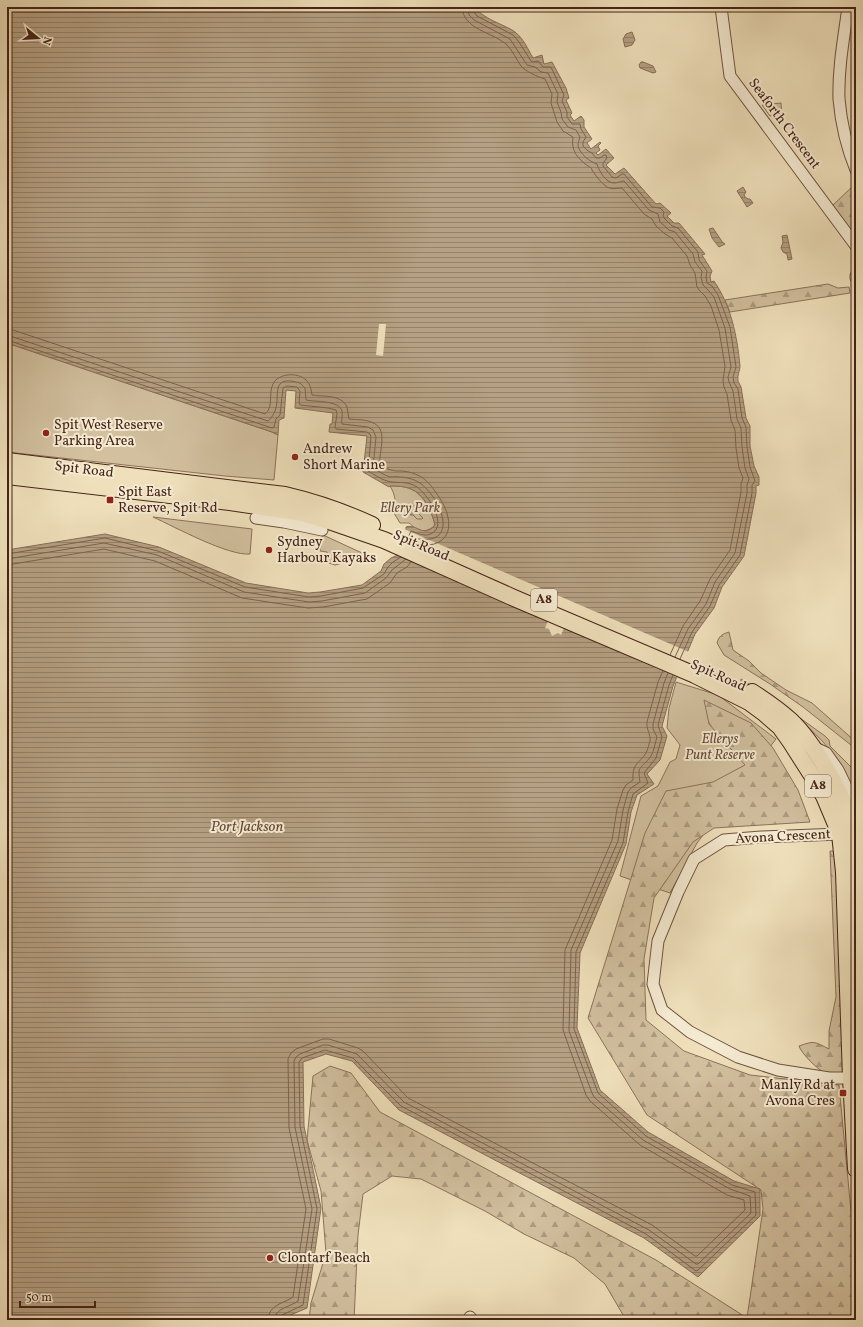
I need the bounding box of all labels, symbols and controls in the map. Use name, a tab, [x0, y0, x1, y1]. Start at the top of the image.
north arrow	[18, 18, 58, 58]
text: N	[38, 35, 54, 47]
street label: Seaforth Crescent	[744, 75, 825, 173]
place label: Spit West Reserve Parking Area	[54, 416, 163, 451]
marker: Spit West Reserve Parking Area	[41, 428, 51, 438]
place label: Andrew Short Marine	[303, 440, 386, 475]
marker: Andrew Short Marine	[290, 452, 300, 462]
street label: Spit Road	[53, 457, 115, 483]
place label: Spit East Reserve, Spit Rd	[118, 483, 218, 518]
marker: Spit East Reserve, Spit Rd	[105, 495, 115, 505]
park label: Ellery Park	[380, 499, 441, 518]
street label: Spit Road	[390, 526, 452, 566]
place label: Sydney Harbour Kayaks	[277, 533, 376, 568]
marker: Sydney Harbour Kayaks	[264, 545, 274, 555]
road number: A8	[531, 589, 557, 611]
street label: Spit Road	[687, 655, 749, 697]
park label: Ellerys Punt Reserve	[685, 730, 755, 765]
road number: A8	[805, 775, 831, 797]
water label: Port Jackson	[211, 817, 283, 838]
street label: Avona Crescent	[735, 825, 831, 849]
place label: Manly Rd at Avona Cres	[761, 1076, 835, 1111]
marker: Manly Rd at Avona Cres	[838, 1088, 848, 1098]
place label: Clontarf Beach	[278, 1249, 370, 1268]
marker: Clontarf Beach	[265, 1253, 275, 1263]
scale bar	[20, 1283, 95, 1309]
text: 50 m	[26, 1290, 52, 1306]

